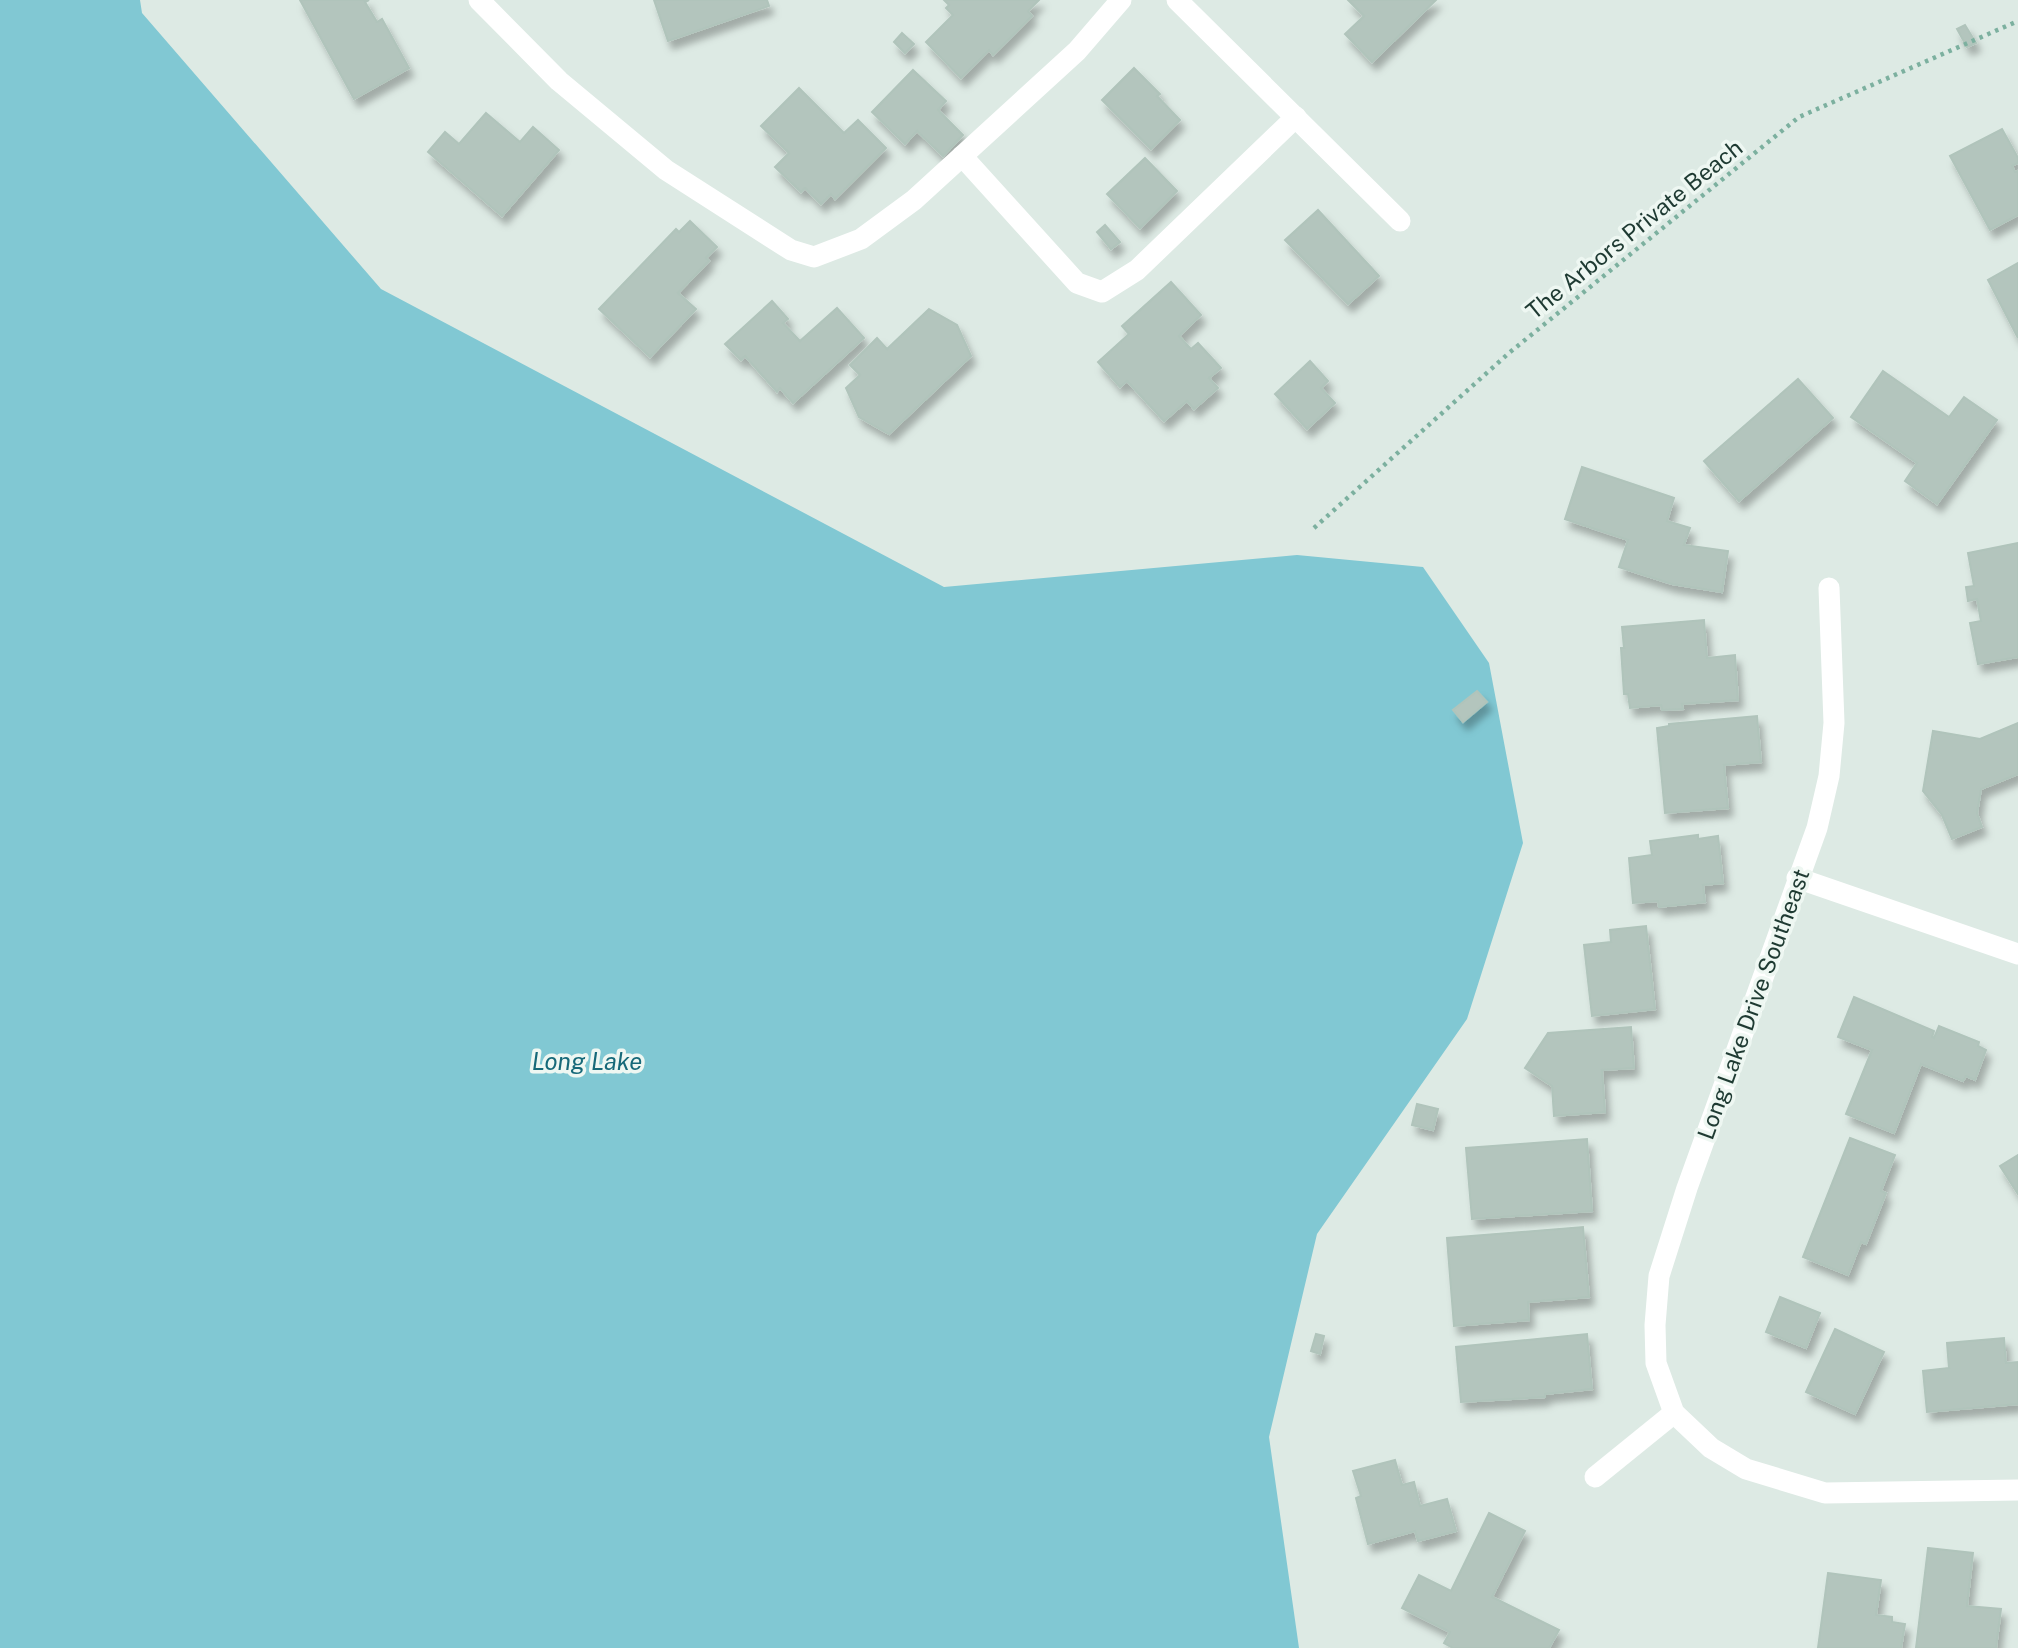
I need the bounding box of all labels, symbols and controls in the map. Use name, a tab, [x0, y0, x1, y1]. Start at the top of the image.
street label: The Arbors Private Beach	[1521, 133, 1747, 325]
street label: Long Lake Drive Southeast	[1691, 865, 1815, 1143]
water label: Long Lake	[532, 1047, 642, 1075]

